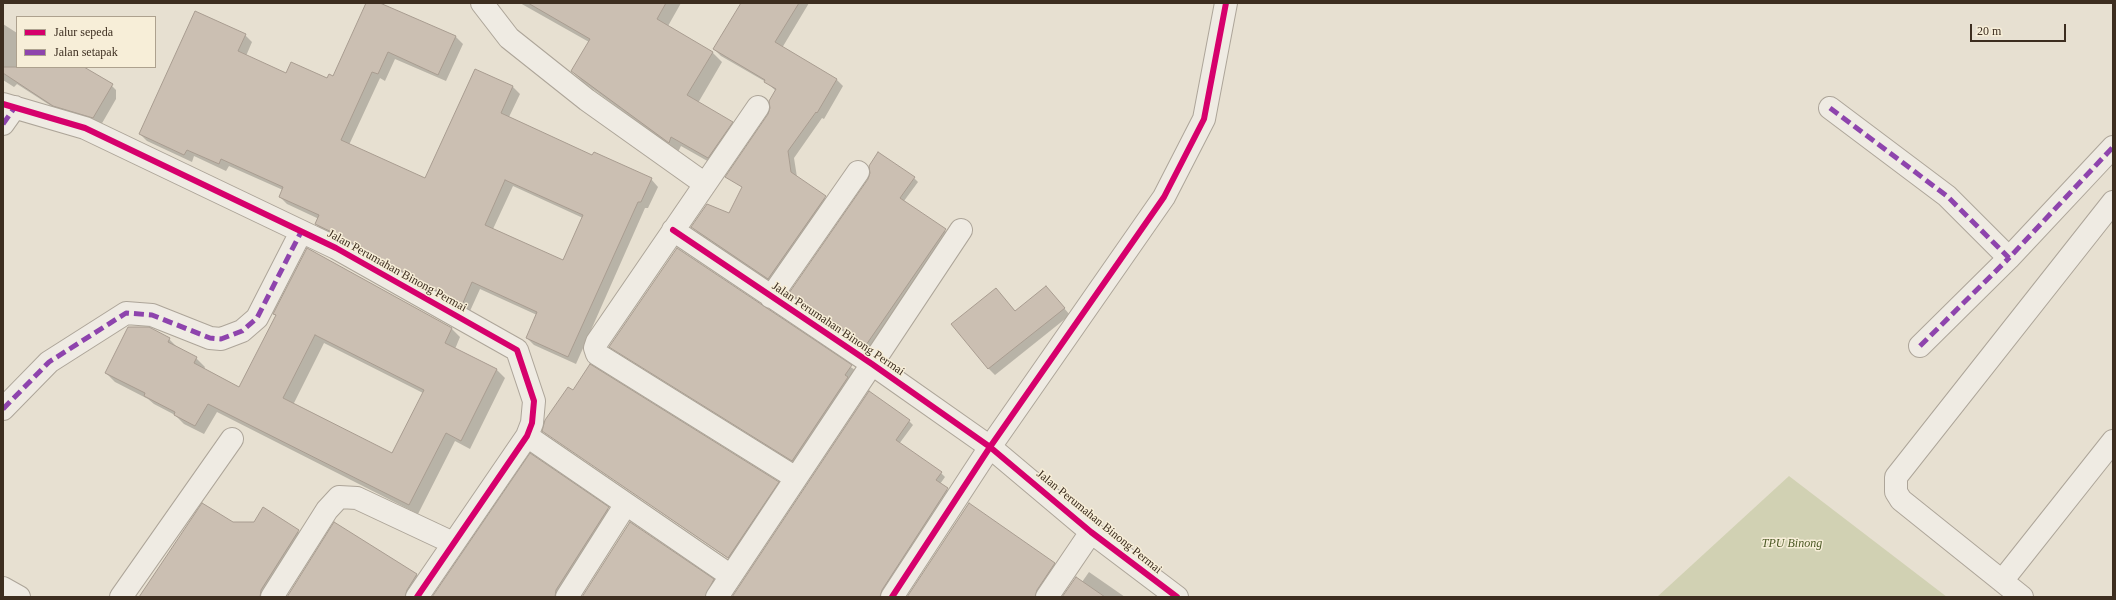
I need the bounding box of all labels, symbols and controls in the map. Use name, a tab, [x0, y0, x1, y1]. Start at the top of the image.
legend	[16, 16, 156, 68]
scale bar	[1972, 16, 2068, 42]
text: 20 m	[1977, 24, 2001, 38]
text: Jalur sepeda	[54, 25, 113, 39]
text: Jalan setapak	[54, 45, 118, 59]
street label: Jalan Perumahan Binong Permai	[325, 227, 469, 315]
street label: Jalan Perumahan Binong Permai	[769, 279, 907, 379]
street label: Jalan Perumahan Binong Permai	[1033, 467, 1165, 577]
park label: TPU Binong	[1762, 537, 1822, 551]

